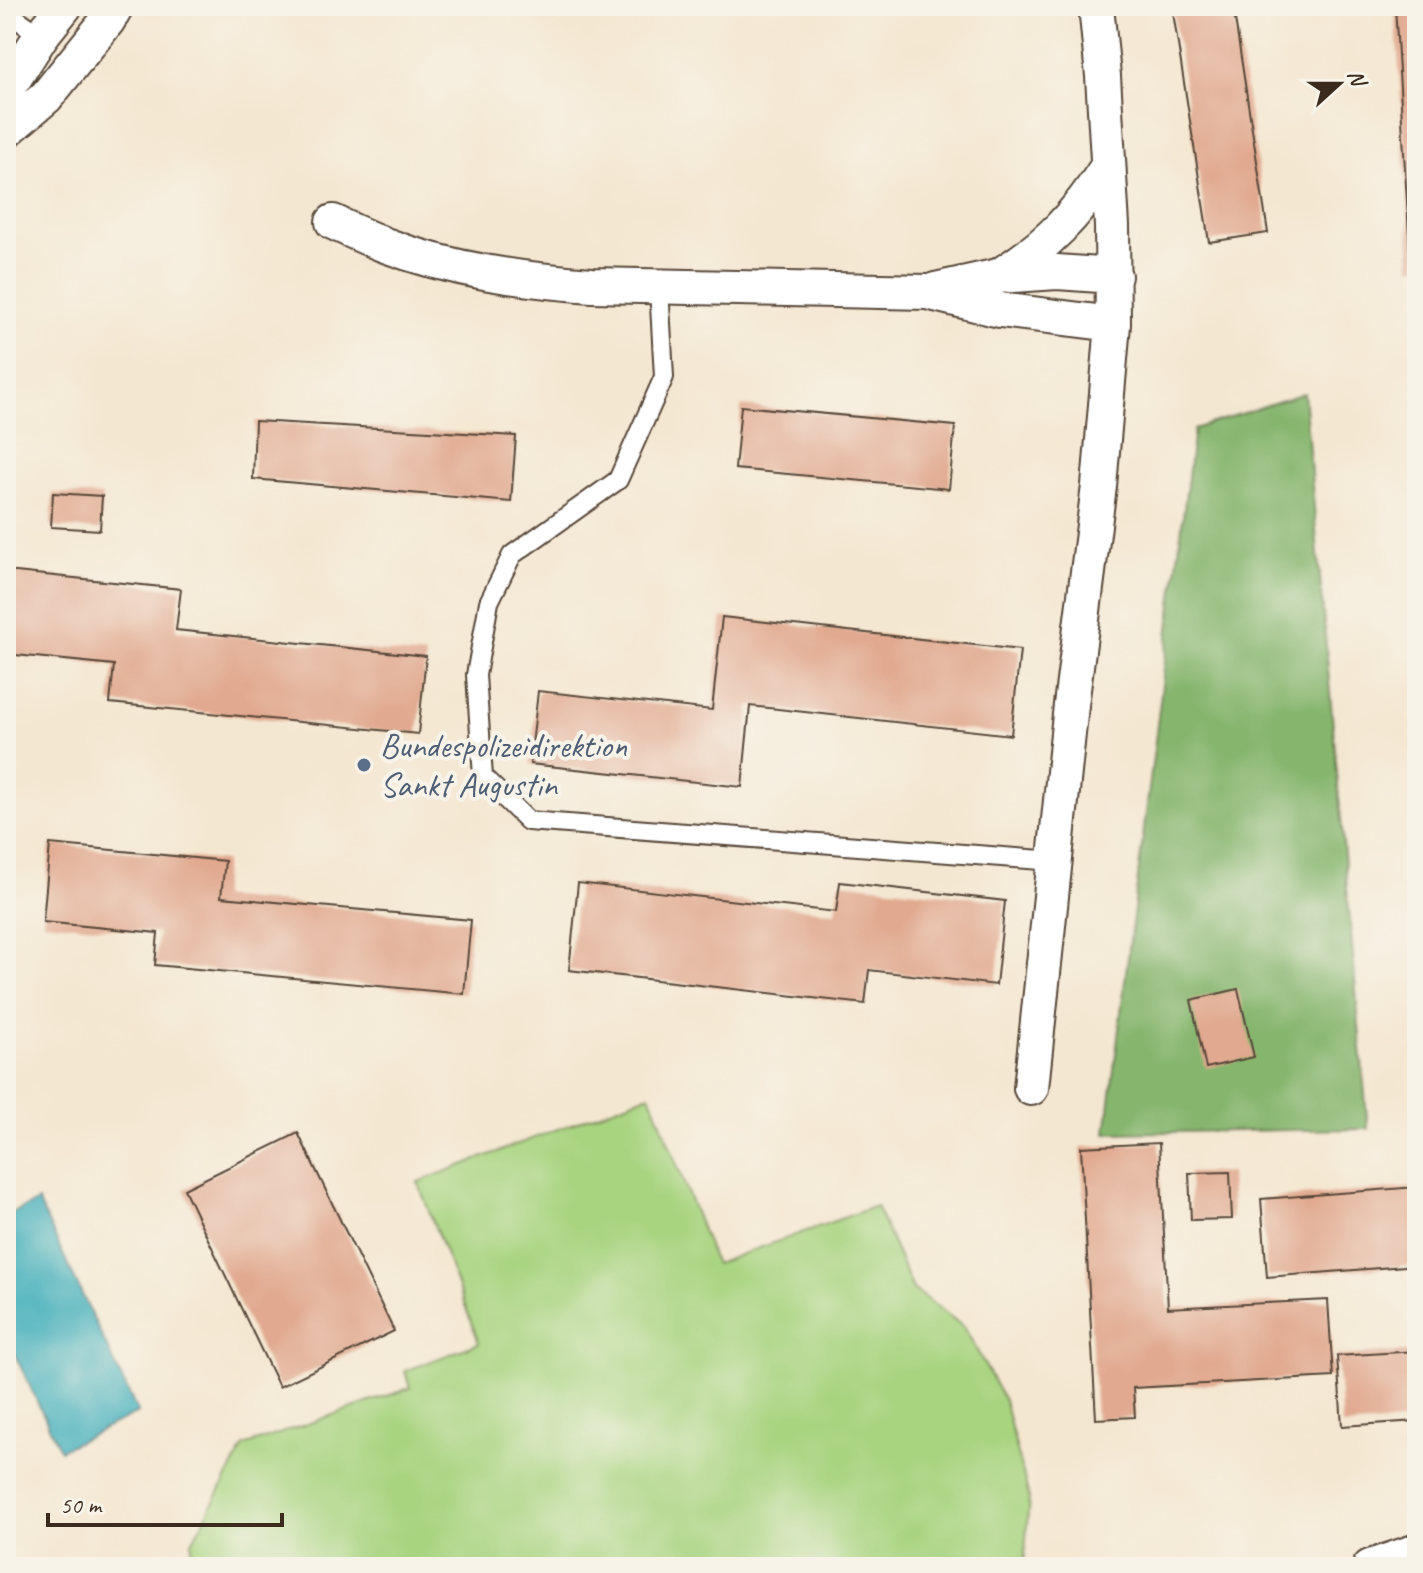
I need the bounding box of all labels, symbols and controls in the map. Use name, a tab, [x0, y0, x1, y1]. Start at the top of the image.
north arrow	[1299, 44, 1379, 124]
text: N	[1341, 66, 1373, 92]
place label: Bundespolizeidirektion Sankt Augustin	[380, 724, 628, 806]
marker: Bundespolizeidirektion Sankt Augustin	[355, 756, 373, 774]
scale bar	[48, 1477, 282, 1527]
text: 50 m	[60, 1490, 103, 1520]

